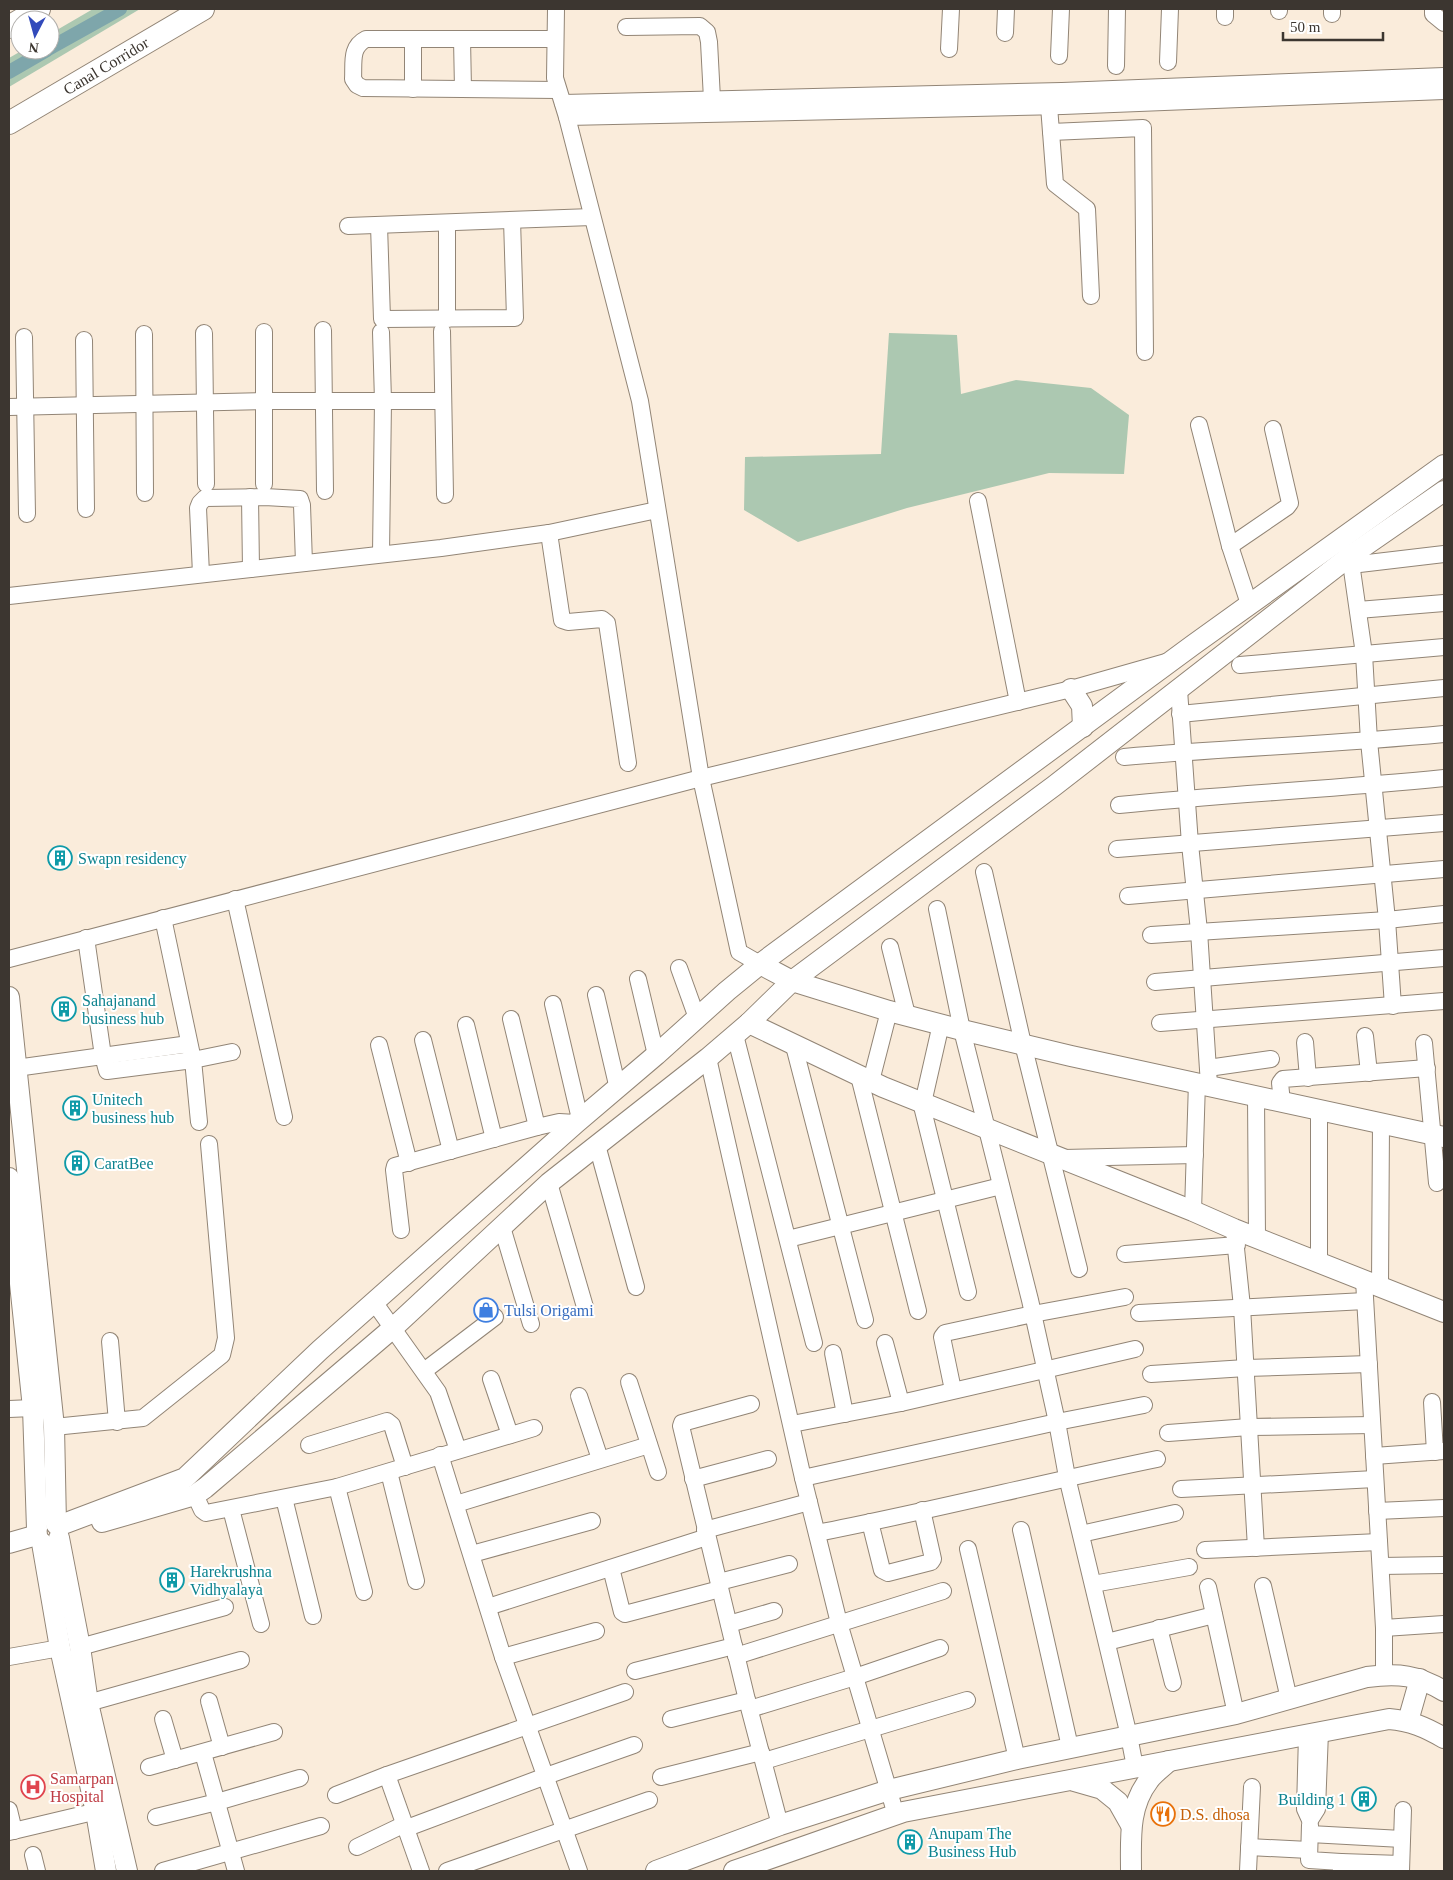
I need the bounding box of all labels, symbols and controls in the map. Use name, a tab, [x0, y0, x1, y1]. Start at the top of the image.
north arrow	[10, 10, 60, 60]
scale bar	[1283, 10, 1383, 42]
text: 50 m	[1290, 19, 1321, 35]
street label: Canal Corridor	[60, 34, 152, 98]
text: N	[28, 39, 40, 55]
building icon: Swapn residency	[47, 845, 73, 871]
place label: Swapn residency	[78, 850, 187, 868]
place label: Sahajanand business hub	[82, 992, 164, 1027]
building icon: Sahajanand business hub	[51, 996, 77, 1022]
place label: Unitech business hub	[92, 1091, 174, 1126]
building icon: Unitech business hub	[62, 1095, 88, 1121]
building icon: CaratBee	[64, 1150, 90, 1176]
place label: CaratBee	[94, 1155, 154, 1172]
shop icon: Tulsi Origami	[473, 1297, 499, 1323]
place label: Tulsi Origami	[504, 1302, 594, 1320]
place label: Harekrushna Vidhyalaya	[190, 1563, 272, 1599]
building icon: Harekrushna Vidhyalaya	[159, 1567, 185, 1593]
place label: Samarpan Hospital	[50, 1770, 114, 1806]
hospital icon: Samarpan Hospital	[20, 1774, 46, 1800]
building icon: Building 1	[1351, 1786, 1377, 1812]
place label: Building 1	[1278, 1791, 1346, 1809]
restaurant icon: D.S. dhosa	[1150, 1801, 1176, 1827]
place label: D.S. dhosa	[1180, 1806, 1250, 1823]
place label: Anupam The Business Hub	[928, 1825, 1016, 1860]
building icon: Anupam The Business Hub	[897, 1829, 923, 1855]

